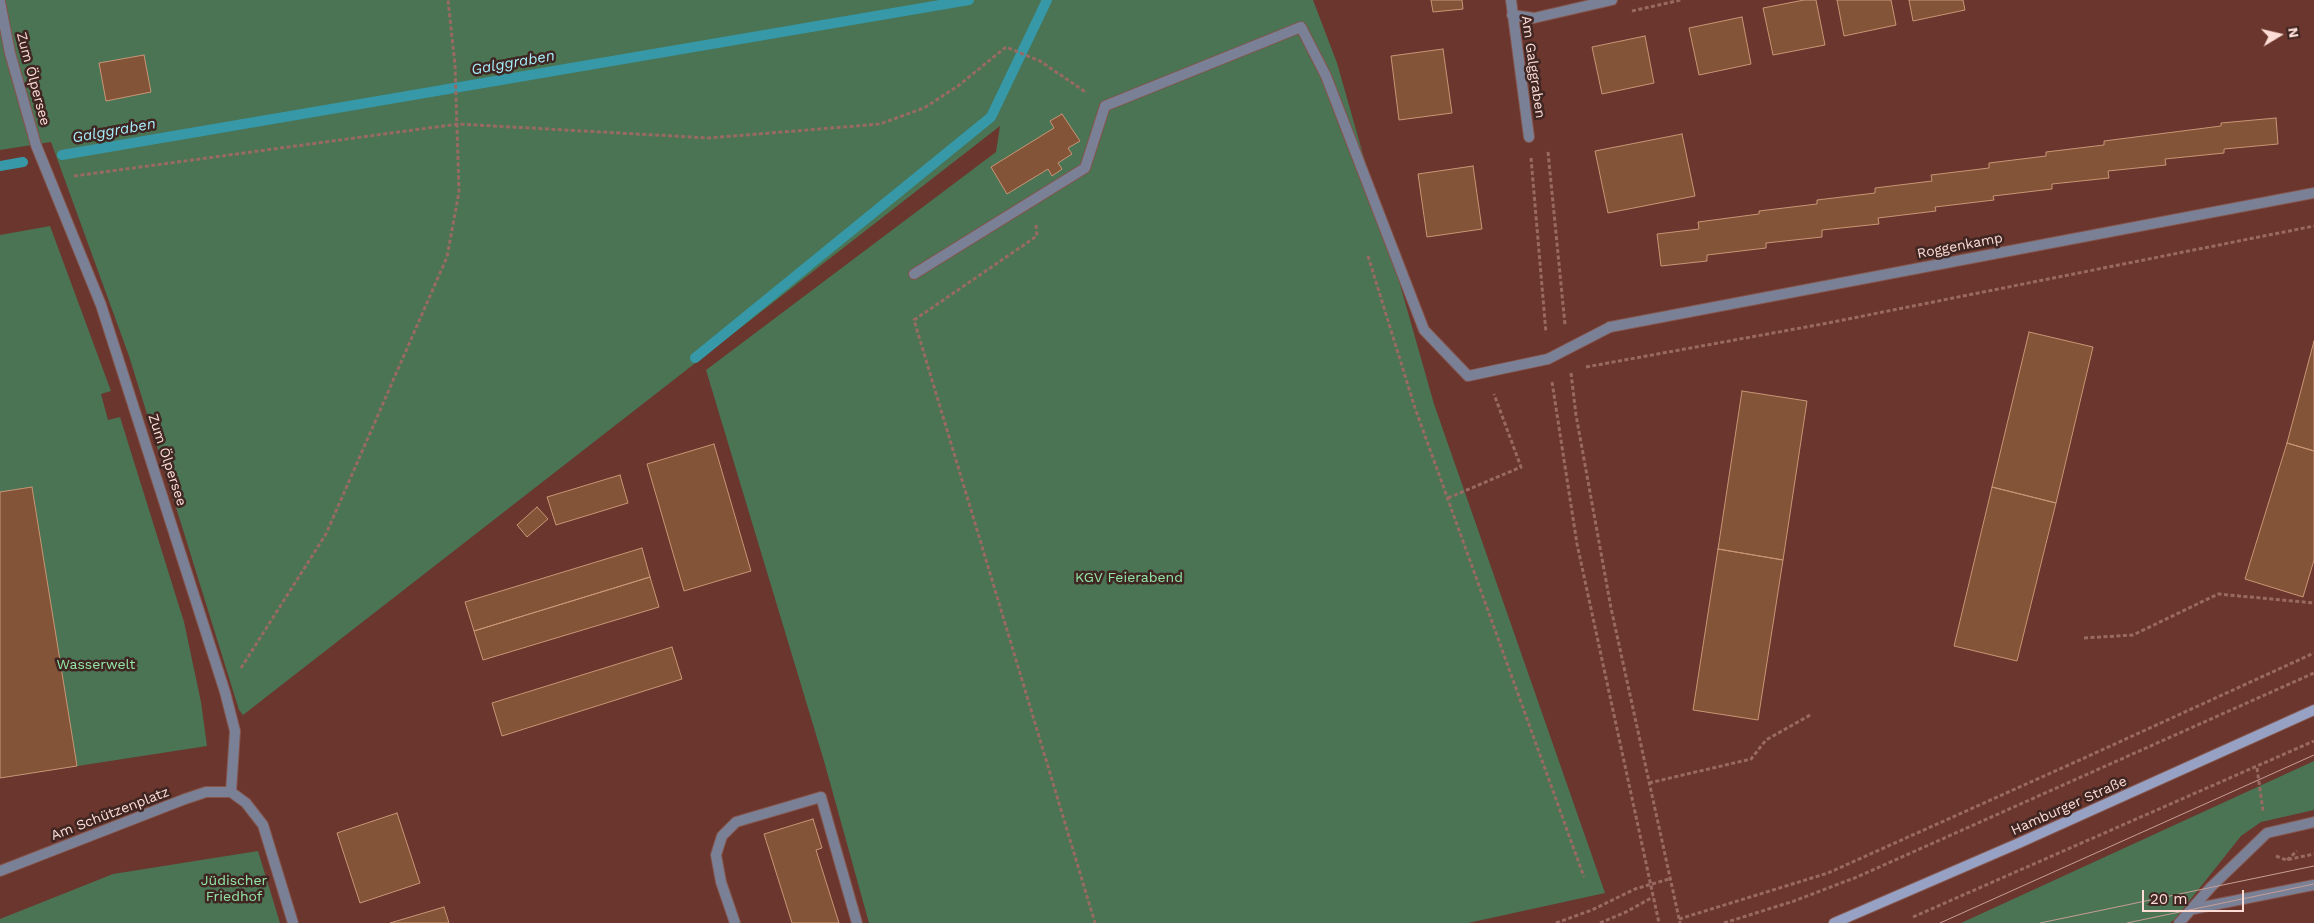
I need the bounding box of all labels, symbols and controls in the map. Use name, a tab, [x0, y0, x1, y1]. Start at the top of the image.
north arrow	[2254, 10, 2304, 60]
street label: Am Galggraben	[1517, 15, 1549, 119]
text: N	[2285, 26, 2303, 39]
street label: Zum Ölpersee	[12, 31, 54, 127]
water label: Galggraben	[470, 47, 556, 79]
water label: Galggraben	[71, 115, 157, 147]
street label: Roggenkamp	[1916, 229, 2004, 263]
street label: Zum Ölpersee	[144, 412, 190, 508]
park label: KGV Feierabend	[1075, 570, 1183, 586]
park label: Wasserwelt	[57, 657, 135, 673]
street label: Hamburger Straße	[2008, 773, 2130, 839]
street label: Am Schützenplatz	[48, 784, 172, 844]
park label: Jüdischer Friedhof	[201, 873, 267, 906]
scale bar	[2144, 880, 2246, 912]
text: 20 m	[2150, 890, 2188, 908]

